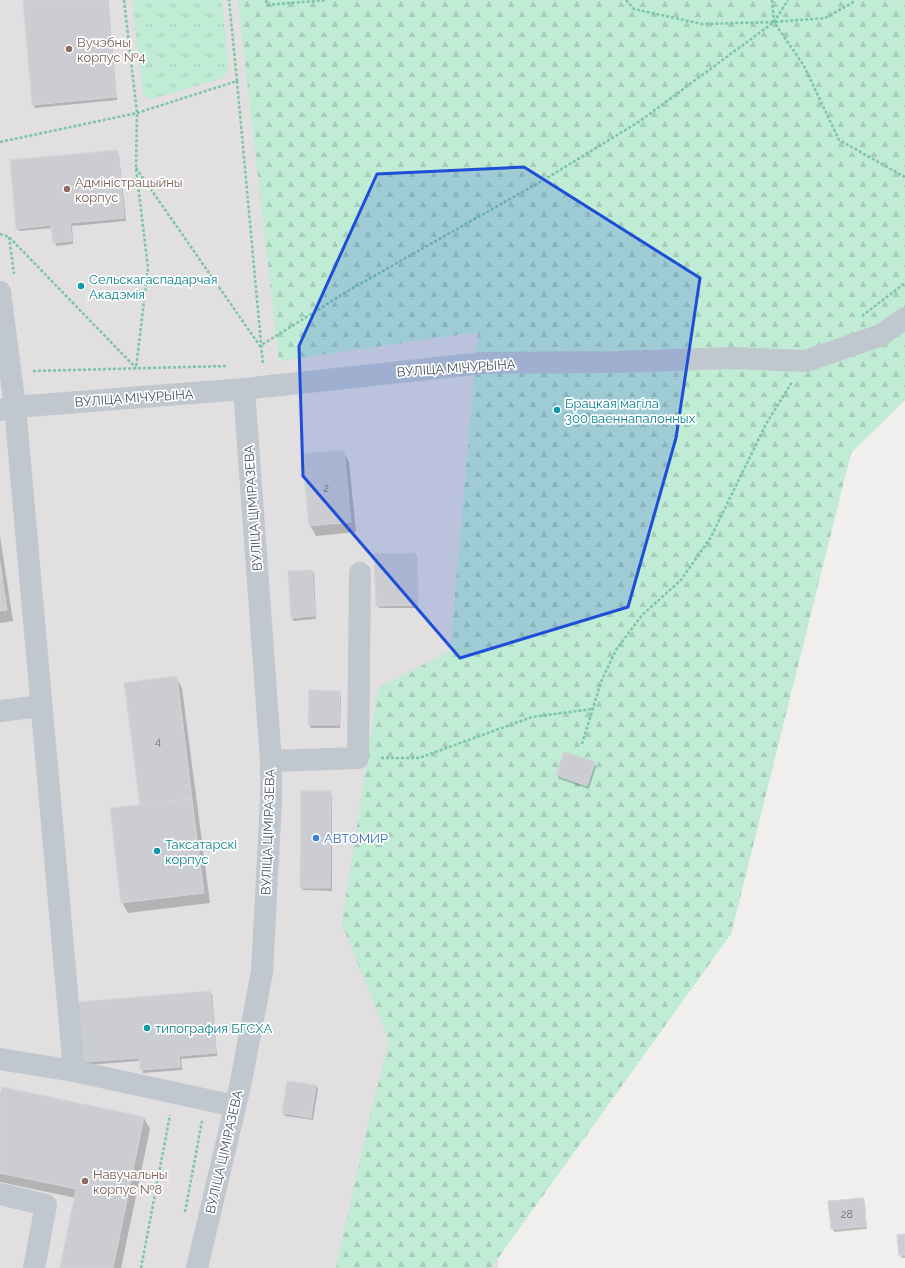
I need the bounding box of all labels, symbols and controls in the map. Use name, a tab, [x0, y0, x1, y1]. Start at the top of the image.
place label: Вучэбны корпус №4	[77, 35, 146, 65]
marker: Вучэбны корпус №4	[64, 44, 74, 54]
place label: Адміністрацыйны корпус	[75, 175, 183, 205]
marker: Адміністрацыйны корпус	[62, 184, 72, 194]
place label: Сельскагаспадарчая Акадэмія	[89, 272, 217, 302]
marker: Сельскагаспадарчая Акадэмія	[76, 281, 86, 291]
street label: ВУЛІЦА МІЧУРЫНА	[396, 356, 516, 380]
street label: ВУЛІЦА МІЧУРЫНА	[74, 386, 194, 410]
place label: Брацкая магіла 300 ваеннапалонных	[565, 396, 696, 426]
marker: Брацкая магіла 300 ваеннапалонных	[552, 405, 562, 415]
street label: ВУЛІЦА ЦІМІРАЗЕВА	[241, 444, 265, 572]
house number: 2	[323, 482, 329, 495]
house number: 4	[155, 735, 161, 748]
street label: ВУЛІЦА ЦІМІРАЗЕВА	[258, 768, 278, 895]
place label: АВТОМИР	[324, 831, 388, 846]
marker: АВТОМИР	[311, 833, 321, 843]
place label: Таксатарскі корпус	[165, 837, 237, 867]
marker: Таксатарскі корпус	[152, 846, 162, 856]
place label: типография БГСХА	[155, 1021, 272, 1036]
marker: типография БГСХА	[142, 1023, 152, 1033]
street label: ВУЛІЦА ЦІМІРАЗЕВА	[202, 1089, 246, 1215]
place label: Навучальны корпус №8	[93, 1167, 168, 1197]
marker: Навучальны корпус №8	[80, 1176, 90, 1186]
house number: 28	[841, 1208, 853, 1221]

